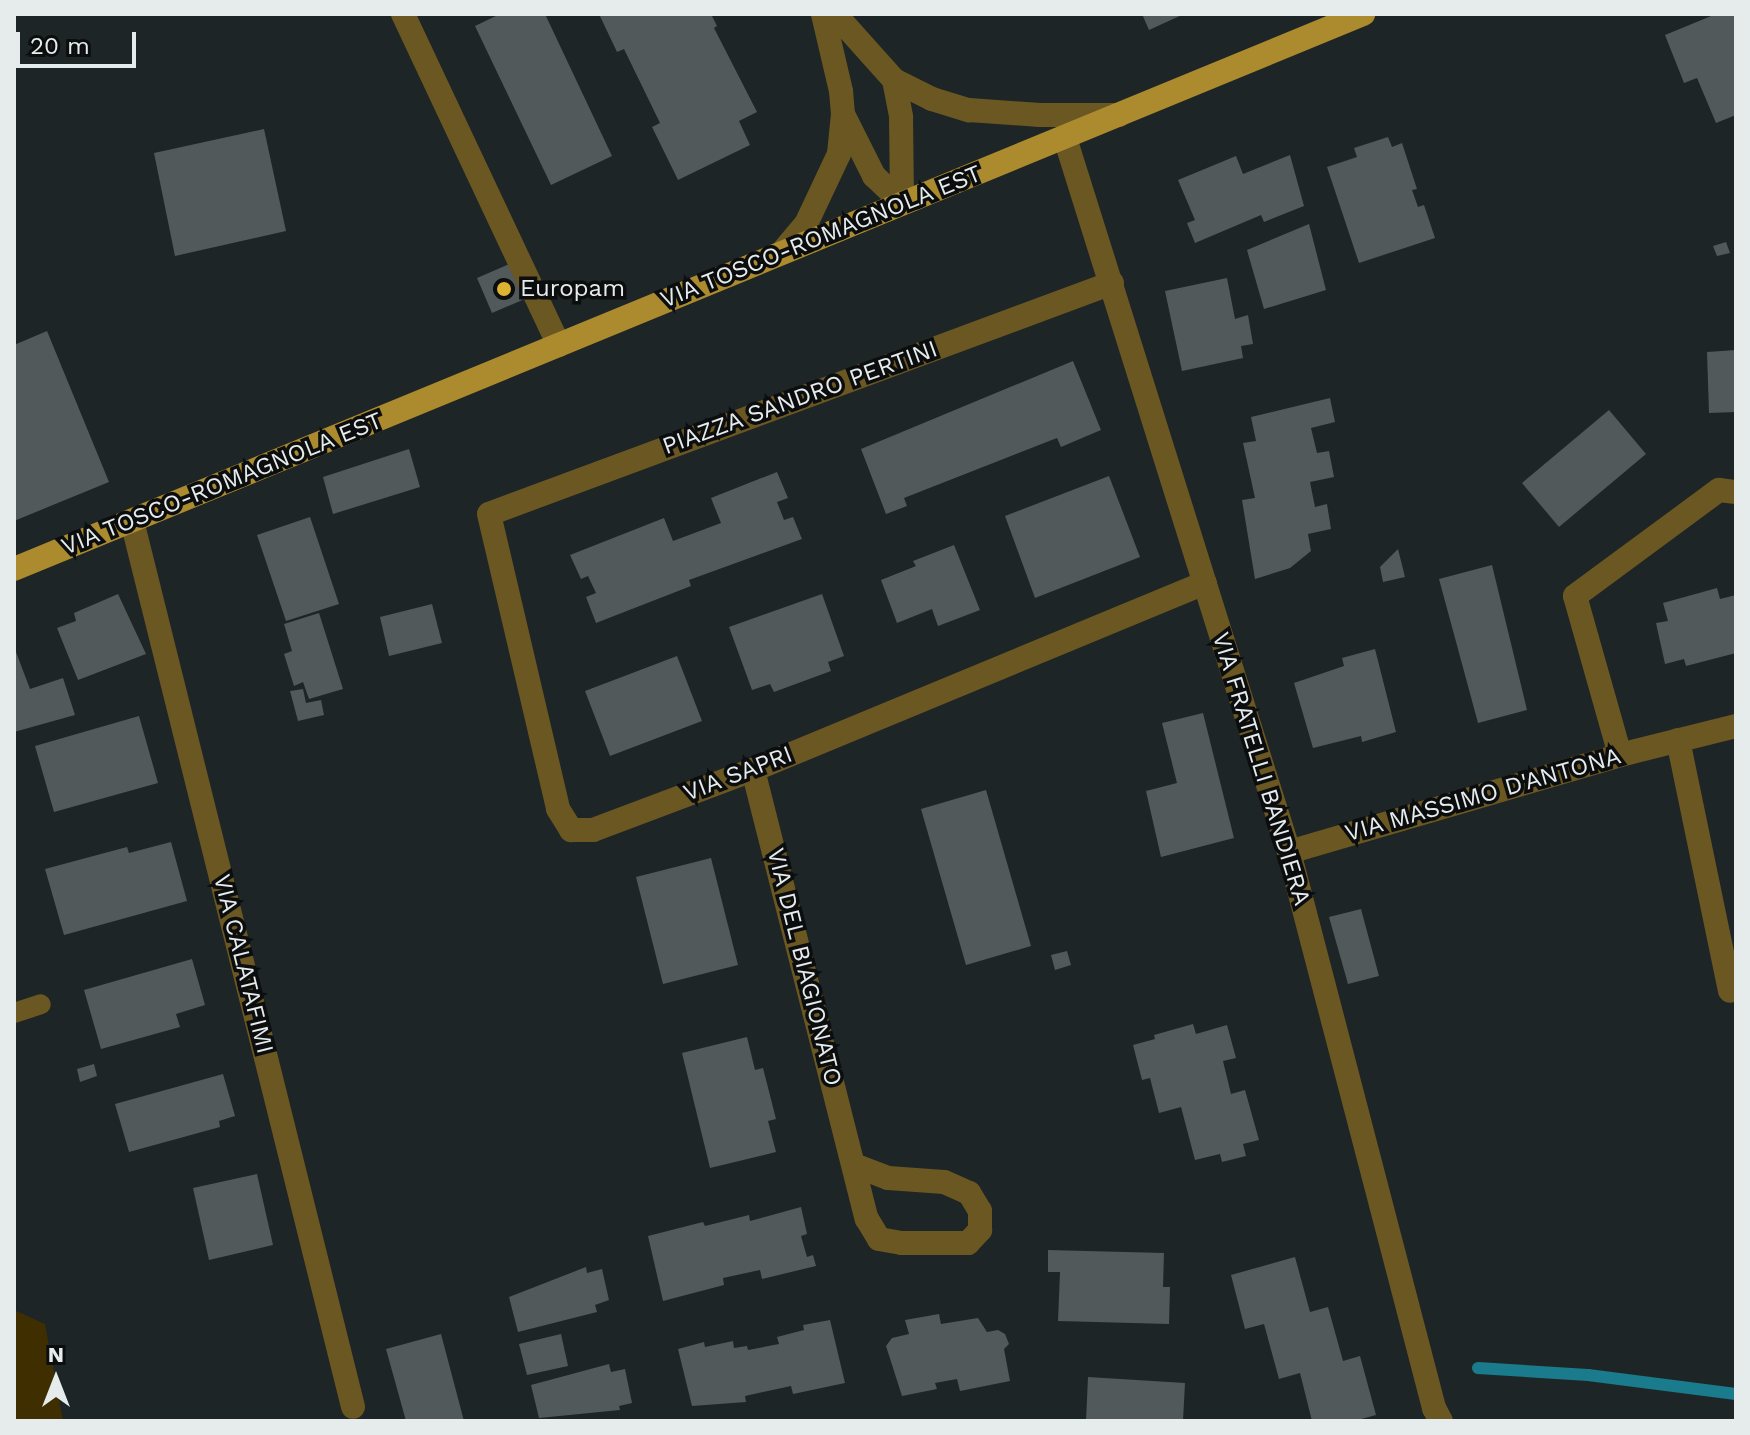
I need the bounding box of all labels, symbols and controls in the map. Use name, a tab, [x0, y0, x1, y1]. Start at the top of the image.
scale bar	[20, 16, 140, 66]
text: 20 m	[30, 32, 90, 60]
street label: VIA TOSCO-ROMAGNOLA EST	[655, 159, 987, 315]
place label: Europam	[520, 275, 625, 303]
marker: Europam	[495, 280, 513, 298]
street label: PIAZZA SANDRO PERTINI	[658, 335, 942, 461]
street label: VIA TOSCO-ROMAGNOLA EST	[56, 406, 388, 562]
street label: VIA FRATELLI BANDIERA	[1206, 628, 1316, 910]
street label: VIA SAPRI	[679, 740, 797, 808]
street label: VIA MASSIMO D'ANTONA	[1341, 742, 1625, 848]
street label: VIA DEL BIAGIONATO	[760, 844, 848, 1090]
street label: VIA CALATAFIMI	[207, 871, 279, 1057]
north arrow	[16, 1339, 96, 1419]
text: N	[48, 1342, 64, 1367]

